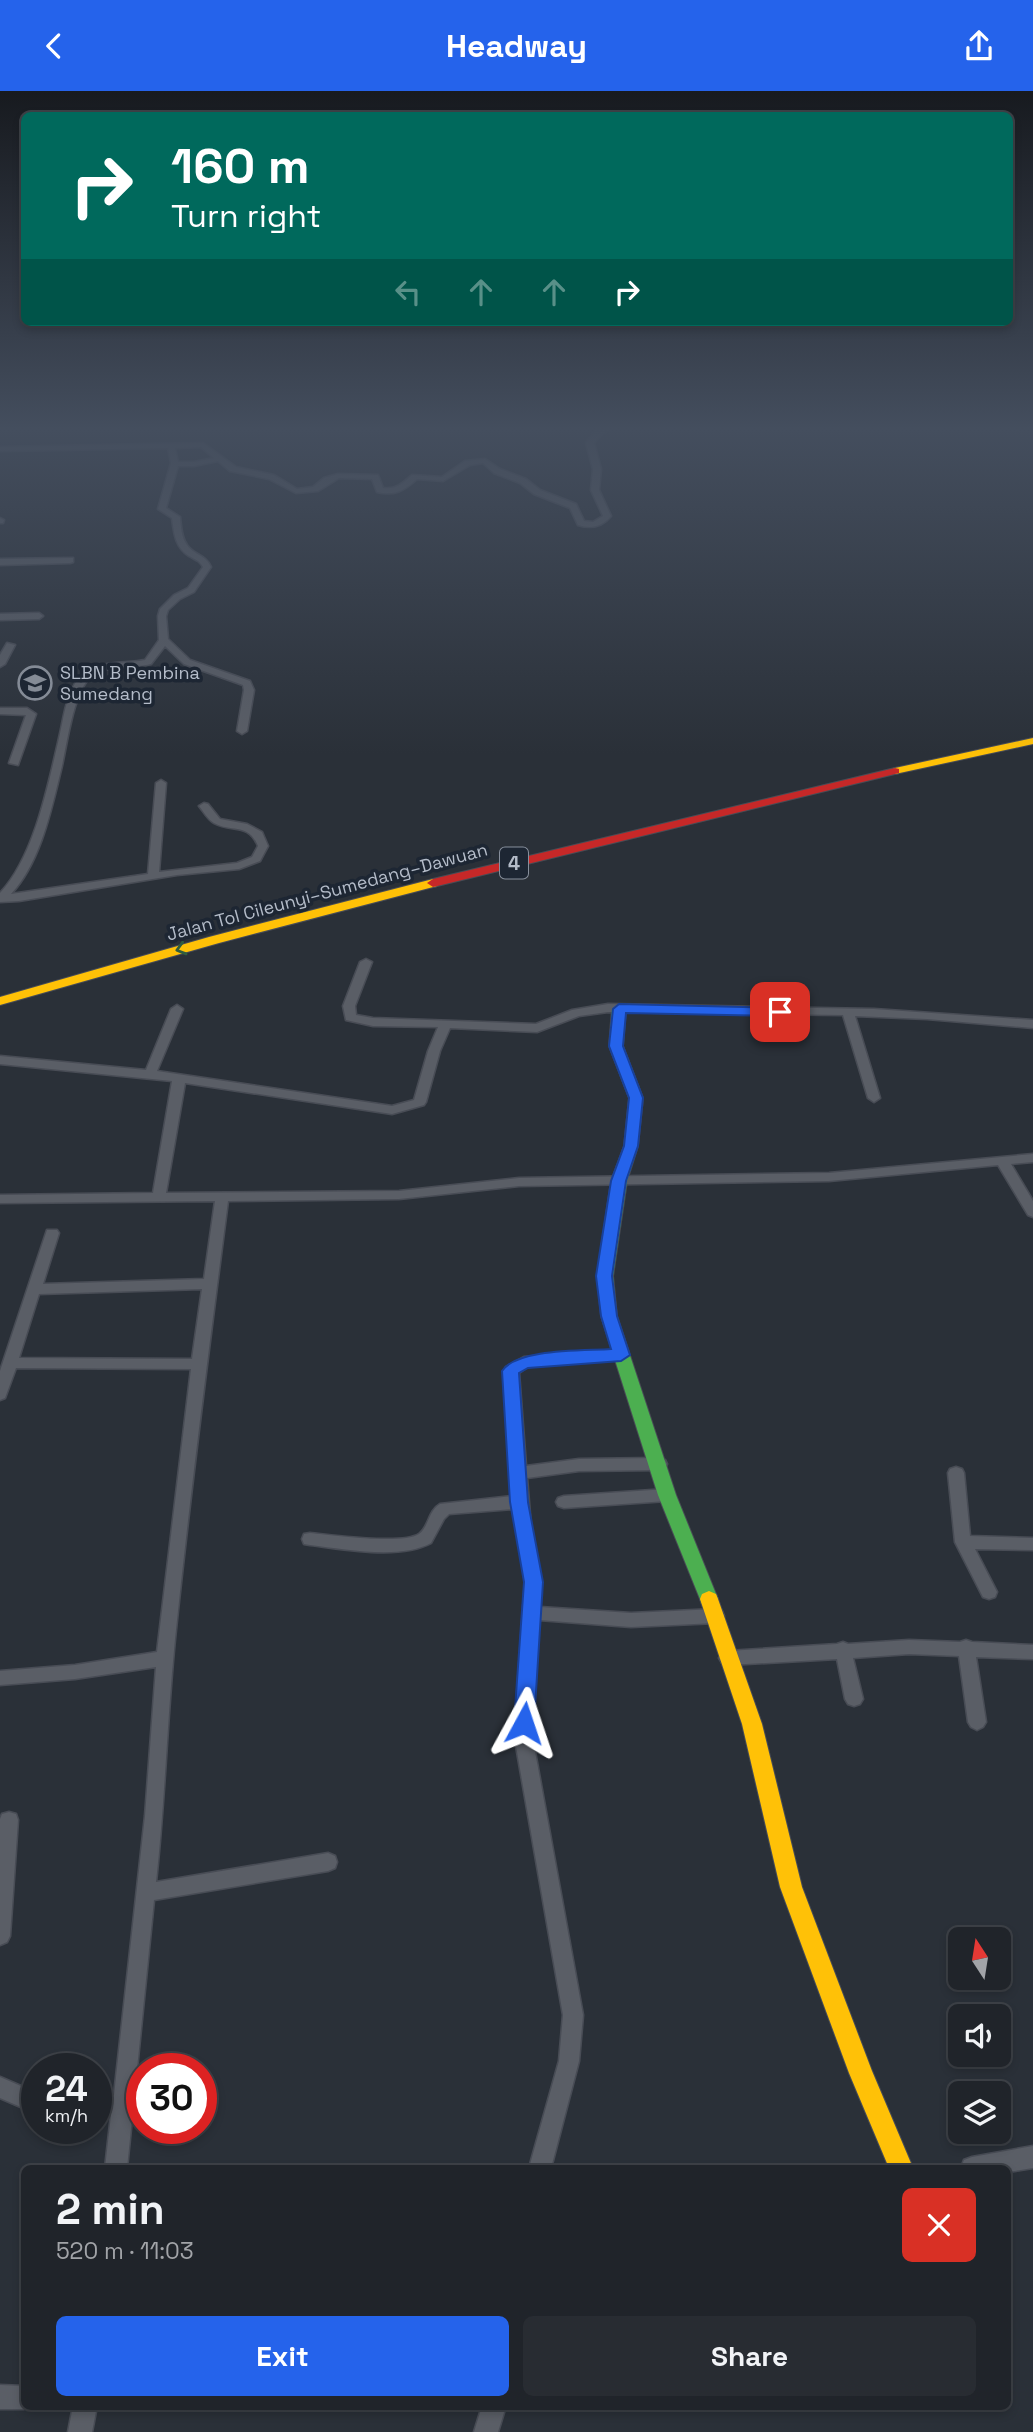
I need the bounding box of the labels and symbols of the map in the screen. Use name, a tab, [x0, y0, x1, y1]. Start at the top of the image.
place label: SLBN B Pembina Sumedang	[60, 661, 200, 705]
school or university icon: SLBN B Pembina Sumedang	[16, 664, 54, 702]
street label: Jalan Tol Cileunyi–Sumedang–Dawuan	[164, 838, 490, 946]
road number: 4	[500, 848, 528, 879]
one-way arrow	[176, 941, 188, 955]
pin	[750, 982, 810, 1042]
position arrow	[487, 1686, 561, 1760]
north arrow	[948, 1927, 1012, 1990]
speed limit sign: 30	[126, 2053, 217, 2144]

